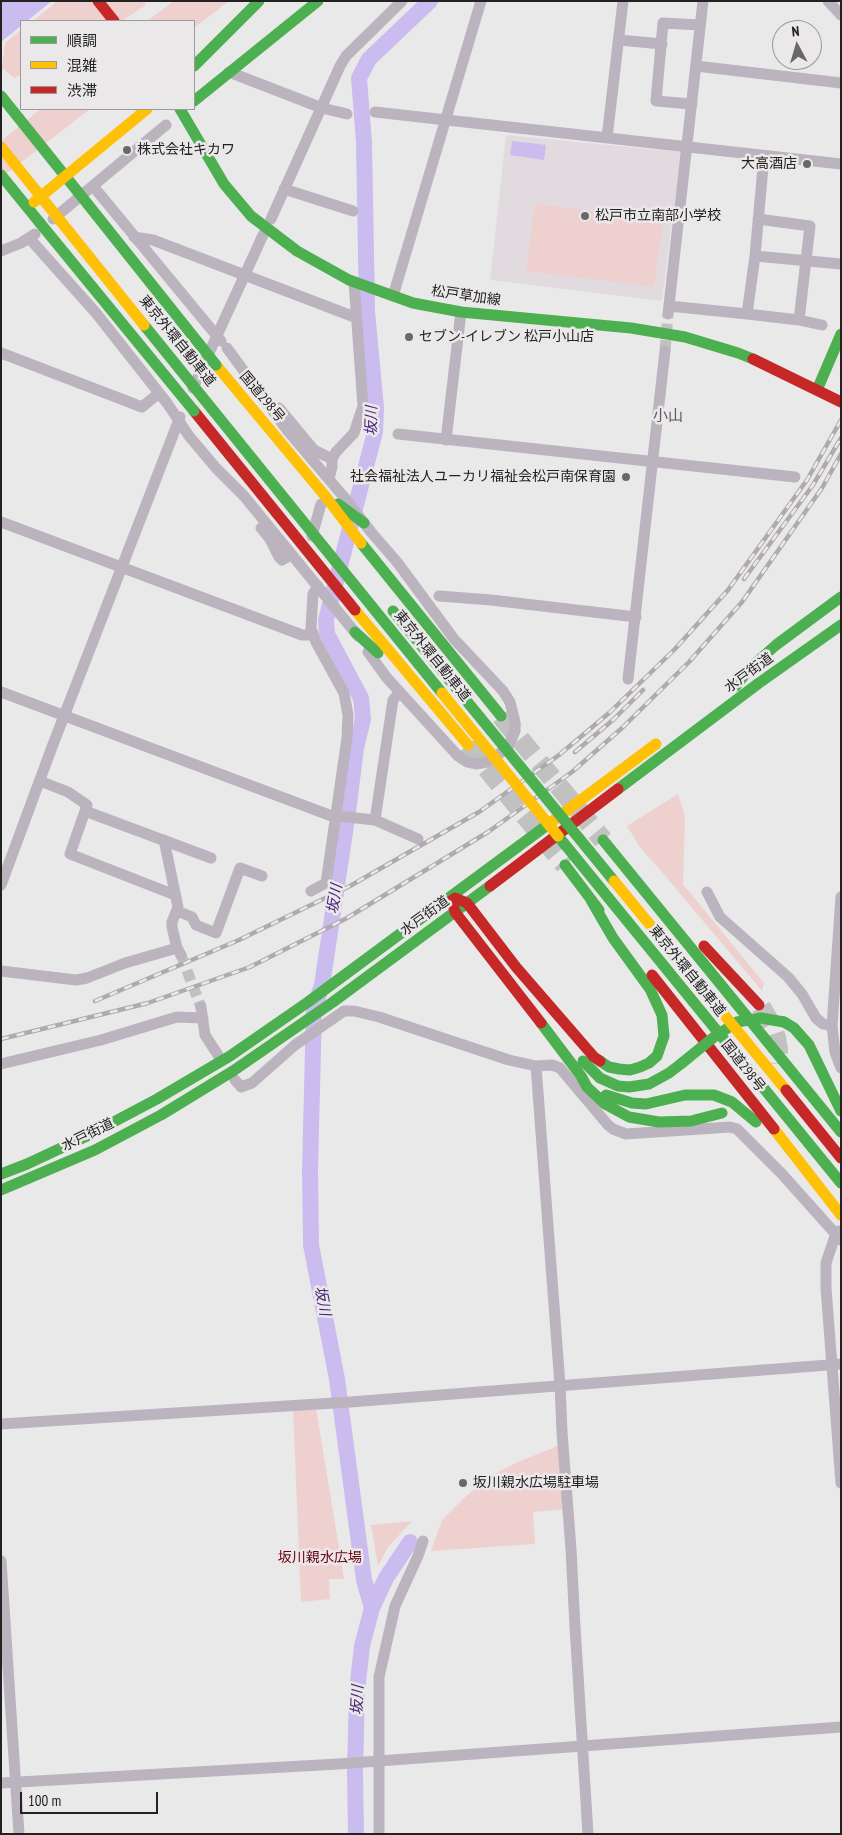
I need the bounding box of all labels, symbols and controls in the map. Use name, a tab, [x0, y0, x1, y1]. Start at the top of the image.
legend	[20, 20, 195, 110]
north arrow	[772, 20, 822, 70]
text: N	[791, 22, 800, 40]
text: 順調	[67, 31, 97, 50]
text: 混雑	[67, 56, 97, 75]
text: 渋滞	[67, 81, 97, 100]
place label: 株式会社キカワ	[137, 142, 235, 158]
marker: 株式会社キカワ	[121, 144, 133, 156]
place label: 大高酒店	[741, 156, 797, 172]
marker: 大高酒店	[801, 158, 813, 170]
place label: 松戸市立南部小学校	[595, 208, 721, 224]
marker: 松戸市立南部小学校	[579, 210, 591, 222]
street label: 松戸草加線	[430, 283, 502, 309]
street label: 東京外環自動車道	[135, 292, 219, 390]
place label: セブン-イレブン 松戸小山店	[419, 329, 594, 345]
marker: セブン-イレブン 松戸小山店	[403, 331, 415, 343]
street label: 国道298号	[236, 368, 288, 426]
water label: 坂川	[363, 406, 381, 436]
district label: 小山	[653, 408, 683, 426]
place label: 社会福祉法人ユーカリ福祉会松戸南保育園	[350, 469, 616, 485]
marker: 社会福祉法人ユーカリ福祉会松戸南保育園	[620, 471, 632, 483]
street label: 東京外環自動車道	[390, 607, 474, 705]
street label: 水戸街道	[721, 650, 777, 696]
water label: 坂川	[324, 883, 346, 915]
street label: 水戸街道	[397, 893, 453, 939]
street label: 東京外環自動車道	[645, 922, 729, 1020]
street label: 国道298号	[718, 1037, 768, 1095]
street label: 水戸街道	[59, 1115, 117, 1155]
water label: 坂川	[310, 1285, 334, 1317]
place label: 坂川親水広場駐車場	[473, 1475, 599, 1491]
marker: 坂川親水広場駐車場	[457, 1477, 469, 1489]
park label: 坂川親水広場	[278, 1550, 362, 1566]
water label: 坂川	[348, 1685, 368, 1715]
scale bar	[22, 1782, 160, 1814]
text: 100 m	[28, 1791, 61, 1810]

